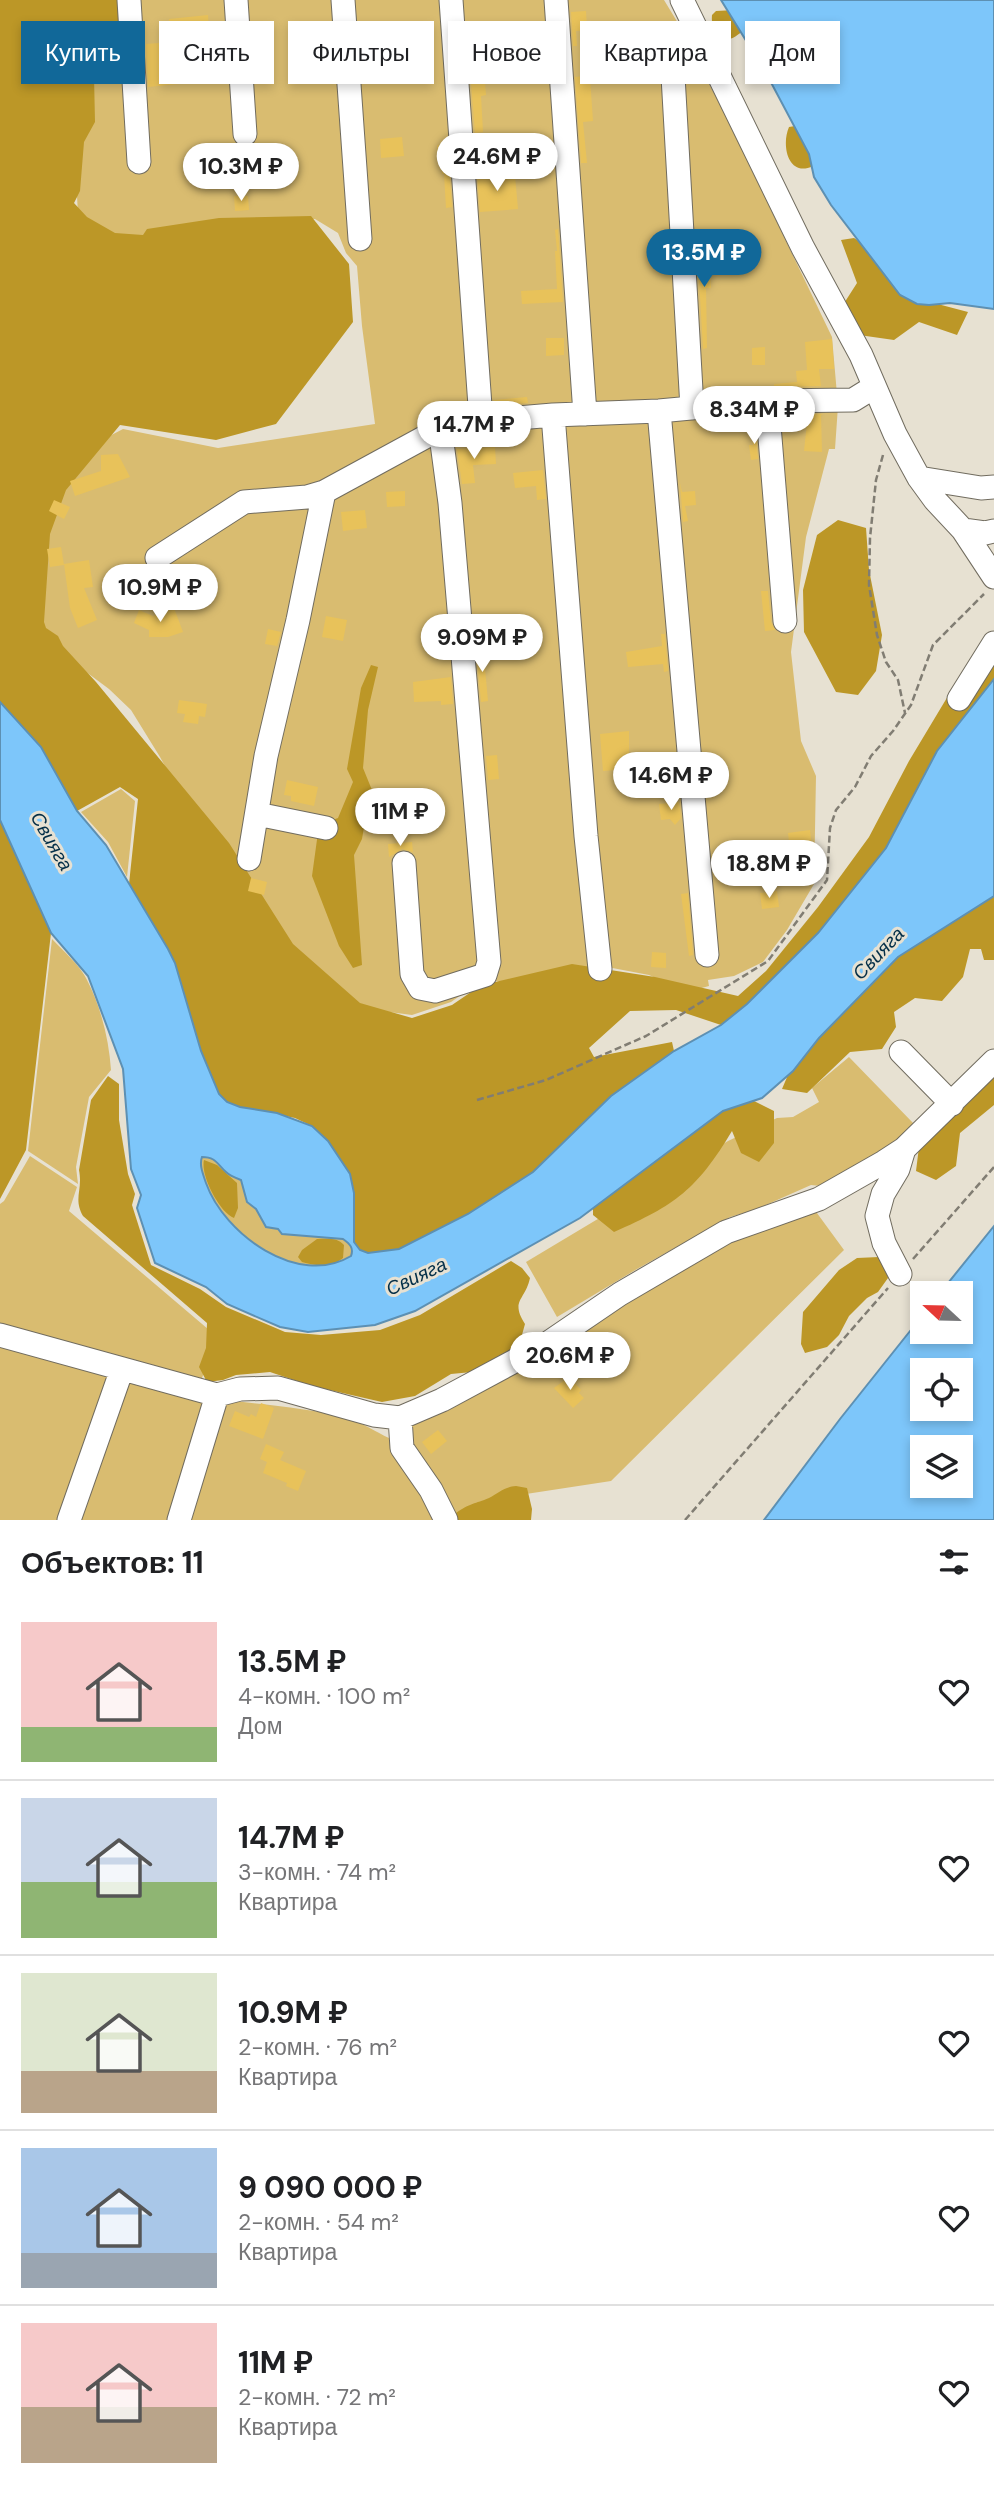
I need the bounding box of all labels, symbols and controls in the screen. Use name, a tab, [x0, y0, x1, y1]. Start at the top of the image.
chip: Купить	[21, 21, 145, 84]
chip: Снять	[159, 21, 274, 84]
chip: Фильтры	[288, 21, 434, 84]
chip: Новое	[448, 21, 566, 84]
chip: Квартира	[580, 21, 731, 84]
chip: Дом	[745, 21, 840, 84]
pin: 24.6M ₽	[432, 134, 562, 193]
text: 24.6M ₽	[453, 141, 541, 171]
pin: 10.3M ₽	[176, 144, 306, 203]
text: 10.3M ₽	[199, 151, 283, 181]
pin: 13.5M ₽	[639, 230, 769, 289]
text: 13.5M ₽	[662, 237, 746, 267]
pin: 8.34M ₽	[689, 386, 819, 446]
text: 8.34M ₽	[709, 394, 799, 424]
pin: 14.7M ₽	[409, 402, 539, 461]
text: 14.7M ₽	[433, 409, 515, 439]
pin: 10.9M ₽	[95, 564, 225, 624]
text: 10.9M ₽	[118, 572, 202, 602]
pin: 9.09M ₽	[417, 614, 547, 674]
text: 9.09M ₽	[437, 622, 527, 652]
pin: 14.6M ₽	[606, 752, 736, 812]
text: 14.6M ₽	[629, 760, 713, 790]
pin: 11M ₽	[351, 788, 449, 848]
text: 11M ₽	[371, 796, 429, 826]
water label: Свияга	[25, 807, 78, 875]
pin: 18.8M ₽	[704, 841, 834, 900]
text: 18.8M ₽	[727, 848, 811, 878]
water label: Свияга	[847, 922, 910, 985]
water label: Свияга	[382, 1252, 451, 1301]
north arrow	[910, 1281, 973, 1344]
map controls	[910, 1281, 973, 1498]
pin: 20.6M ₽	[505, 1332, 635, 1392]
text: 20.6M ₽	[526, 1340, 614, 1370]
button: locate	[910, 1358, 973, 1421]
button: layers	[910, 1435, 973, 1498]
text: Объектов: 11	[21, 1543, 204, 1582]
icon: filters	[935, 1543, 973, 1581]
text: 13.5M ₽	[238, 1642, 346, 1681]
icon: home	[77, 1650, 161, 1734]
icon: heart	[935, 1673, 973, 1711]
text: 4-комн. · 100 m²	[238, 1681, 410, 1711]
text: Дом	[238, 1711, 282, 1741]
text: 14.7M ₽	[238, 1818, 344, 1857]
icon: home	[77, 1826, 161, 1910]
icon: heart	[935, 1849, 973, 1887]
text: 3-комн. · 74 m²	[238, 1857, 396, 1887]
text: Квартира	[238, 1887, 337, 1917]
text: 10.9M ₽	[238, 1993, 348, 2032]
icon: home	[77, 2001, 161, 2085]
icon: heart	[935, 2024, 973, 2062]
text: 2-комн. · 76 m²	[238, 2032, 397, 2062]
text: Квартира	[238, 2062, 337, 2092]
text: 9 090 000 ₽	[238, 2168, 422, 2207]
icon: home	[77, 2176, 161, 2260]
icon: heart	[935, 2199, 973, 2237]
text: 2-комн. · 54 m²	[238, 2207, 399, 2237]
text: Квартира	[238, 2237, 337, 2267]
text: 11M ₽	[238, 2343, 313, 2382]
icon: home	[77, 2351, 161, 2435]
icon: heart	[935, 2374, 973, 2412]
text: 2-комн. · 72 m²	[238, 2382, 396, 2412]
text: Квартира	[238, 2412, 337, 2442]

